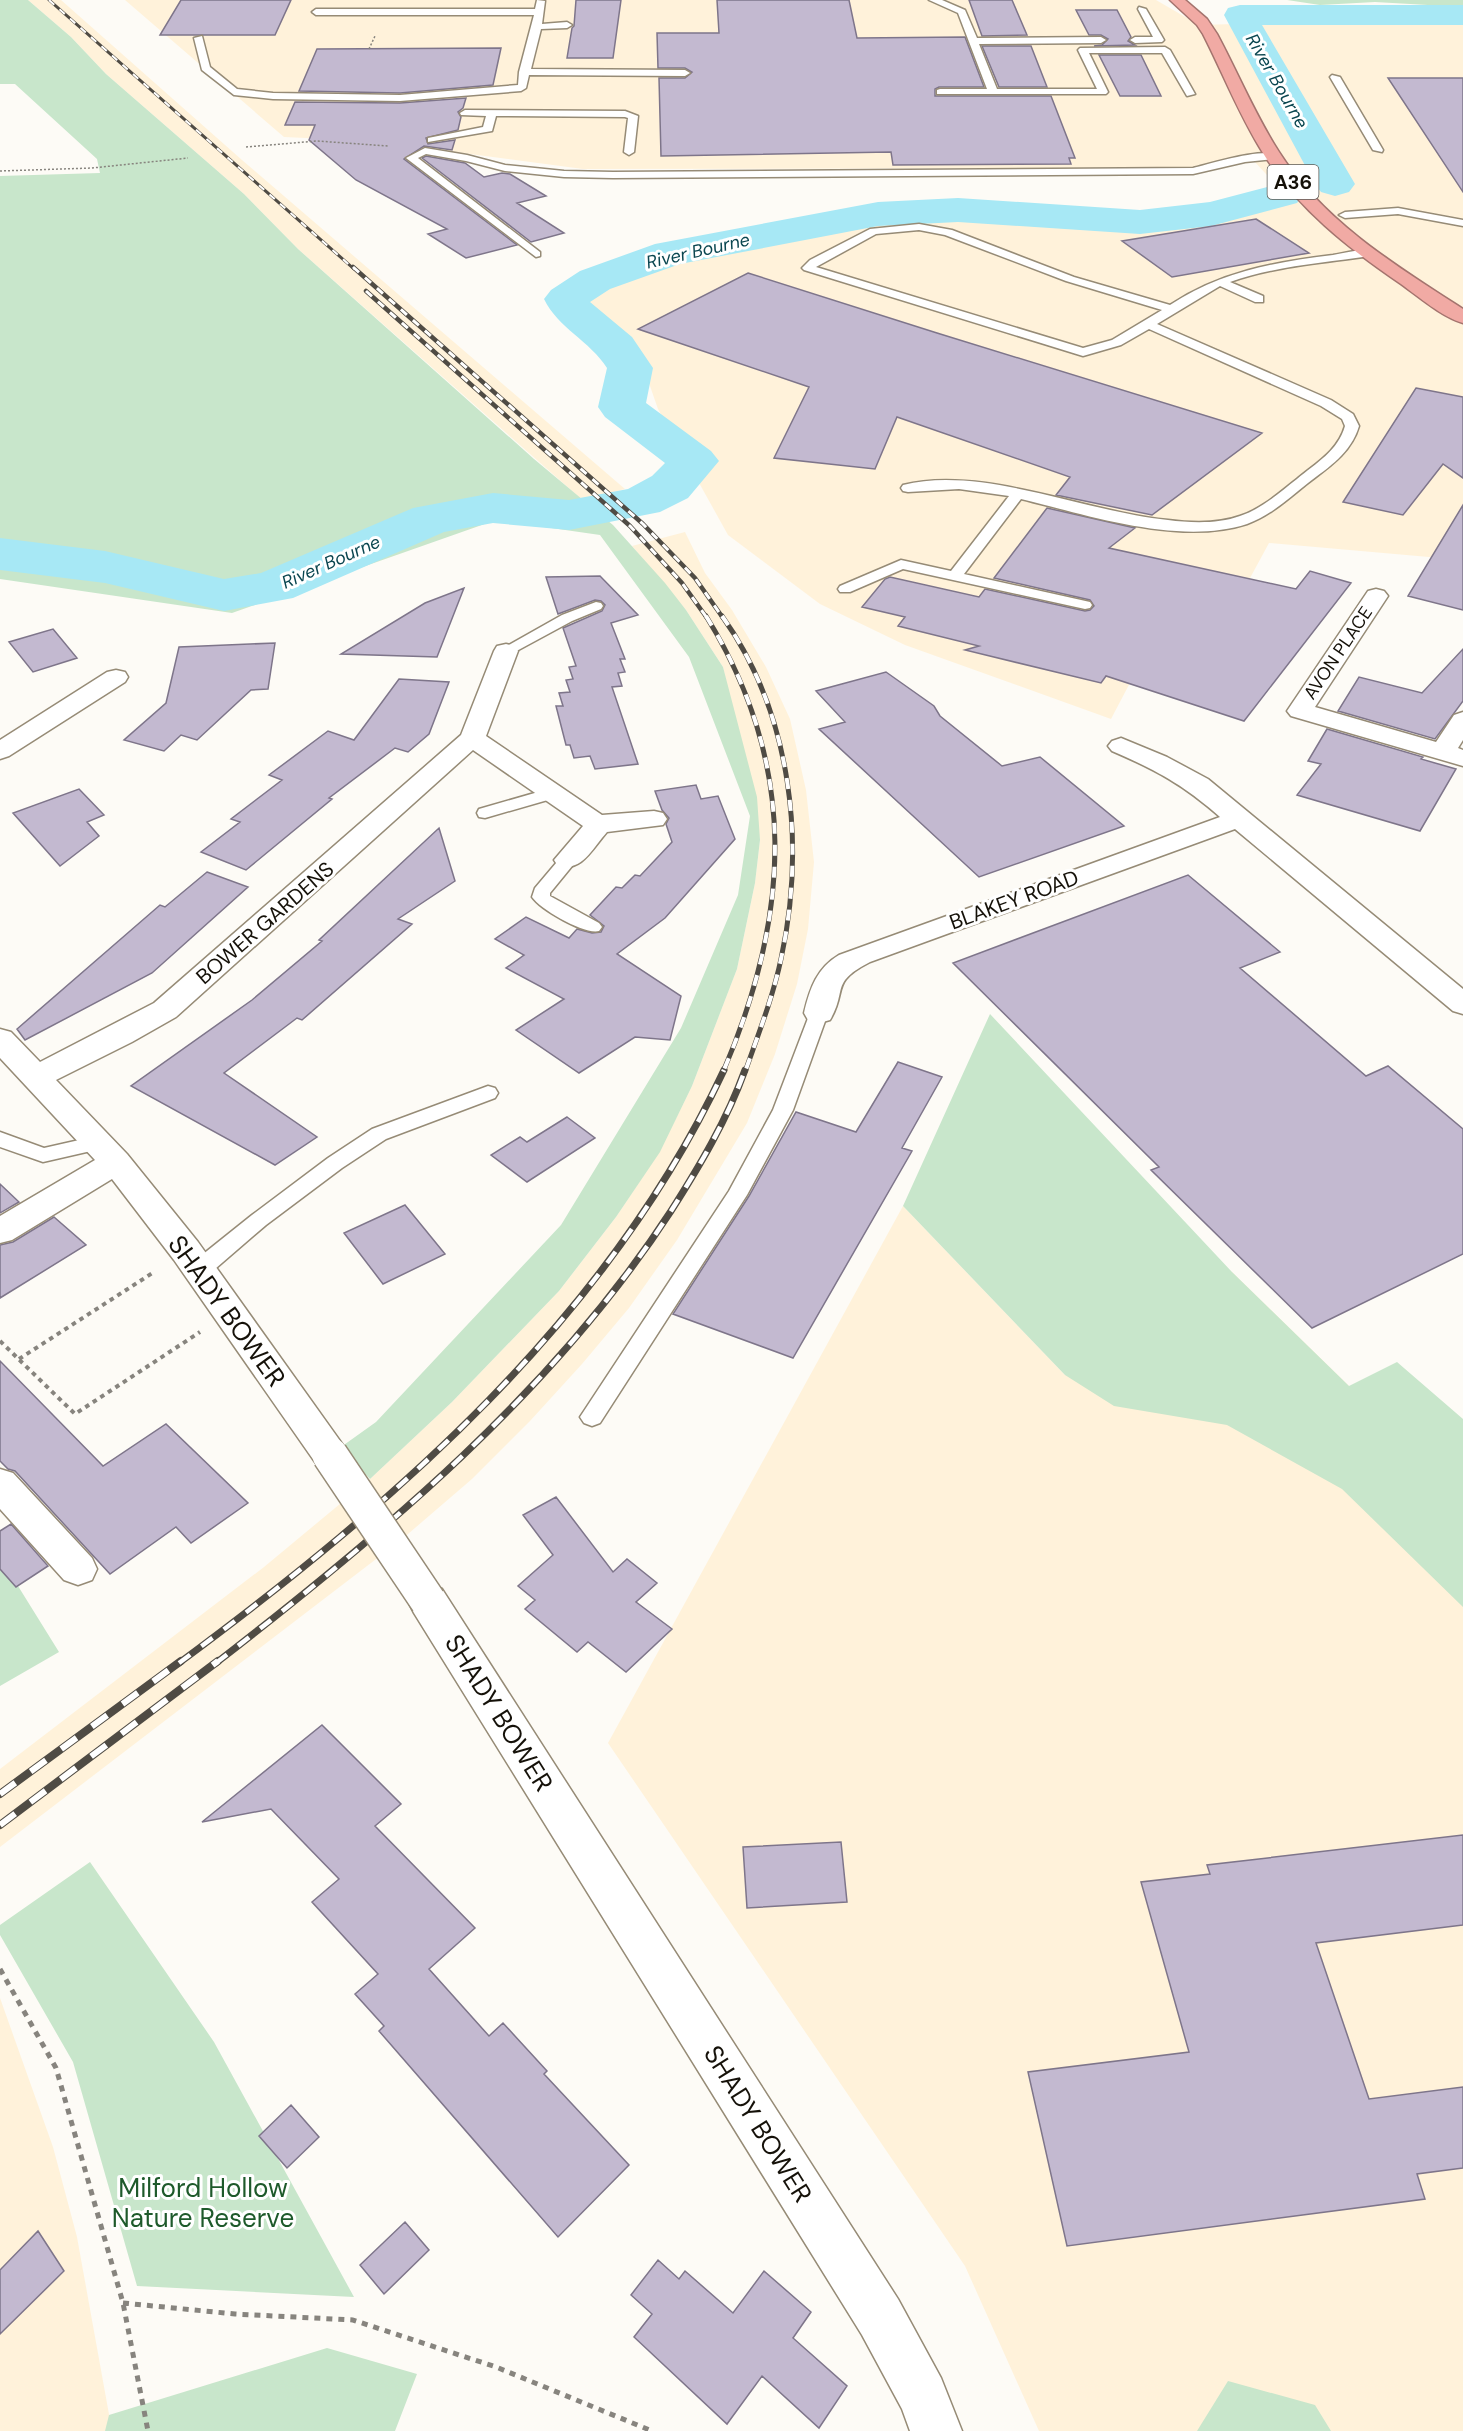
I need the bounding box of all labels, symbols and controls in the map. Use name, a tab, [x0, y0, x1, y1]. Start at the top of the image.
water label: River Bourne	[1240, 29, 1314, 133]
road number: A36	[1268, 165, 1318, 199]
water label: River Bourne	[644, 227, 752, 275]
water label: River Bourne	[278, 530, 384, 594]
street label: AVON PLACE	[1298, 602, 1378, 704]
street label: BOWER GARDENS	[190, 855, 340, 991]
street label: BLAKEY ROAD	[945, 864, 1083, 936]
street label: SHADY BOWER	[161, 1229, 293, 1393]
street label: SHADY BOWER	[437, 1628, 561, 1798]
street label: SHADY BOWER	[696, 2039, 820, 2209]
park label: Milford Hollow Nature Reserve	[112, 2171, 294, 2235]

